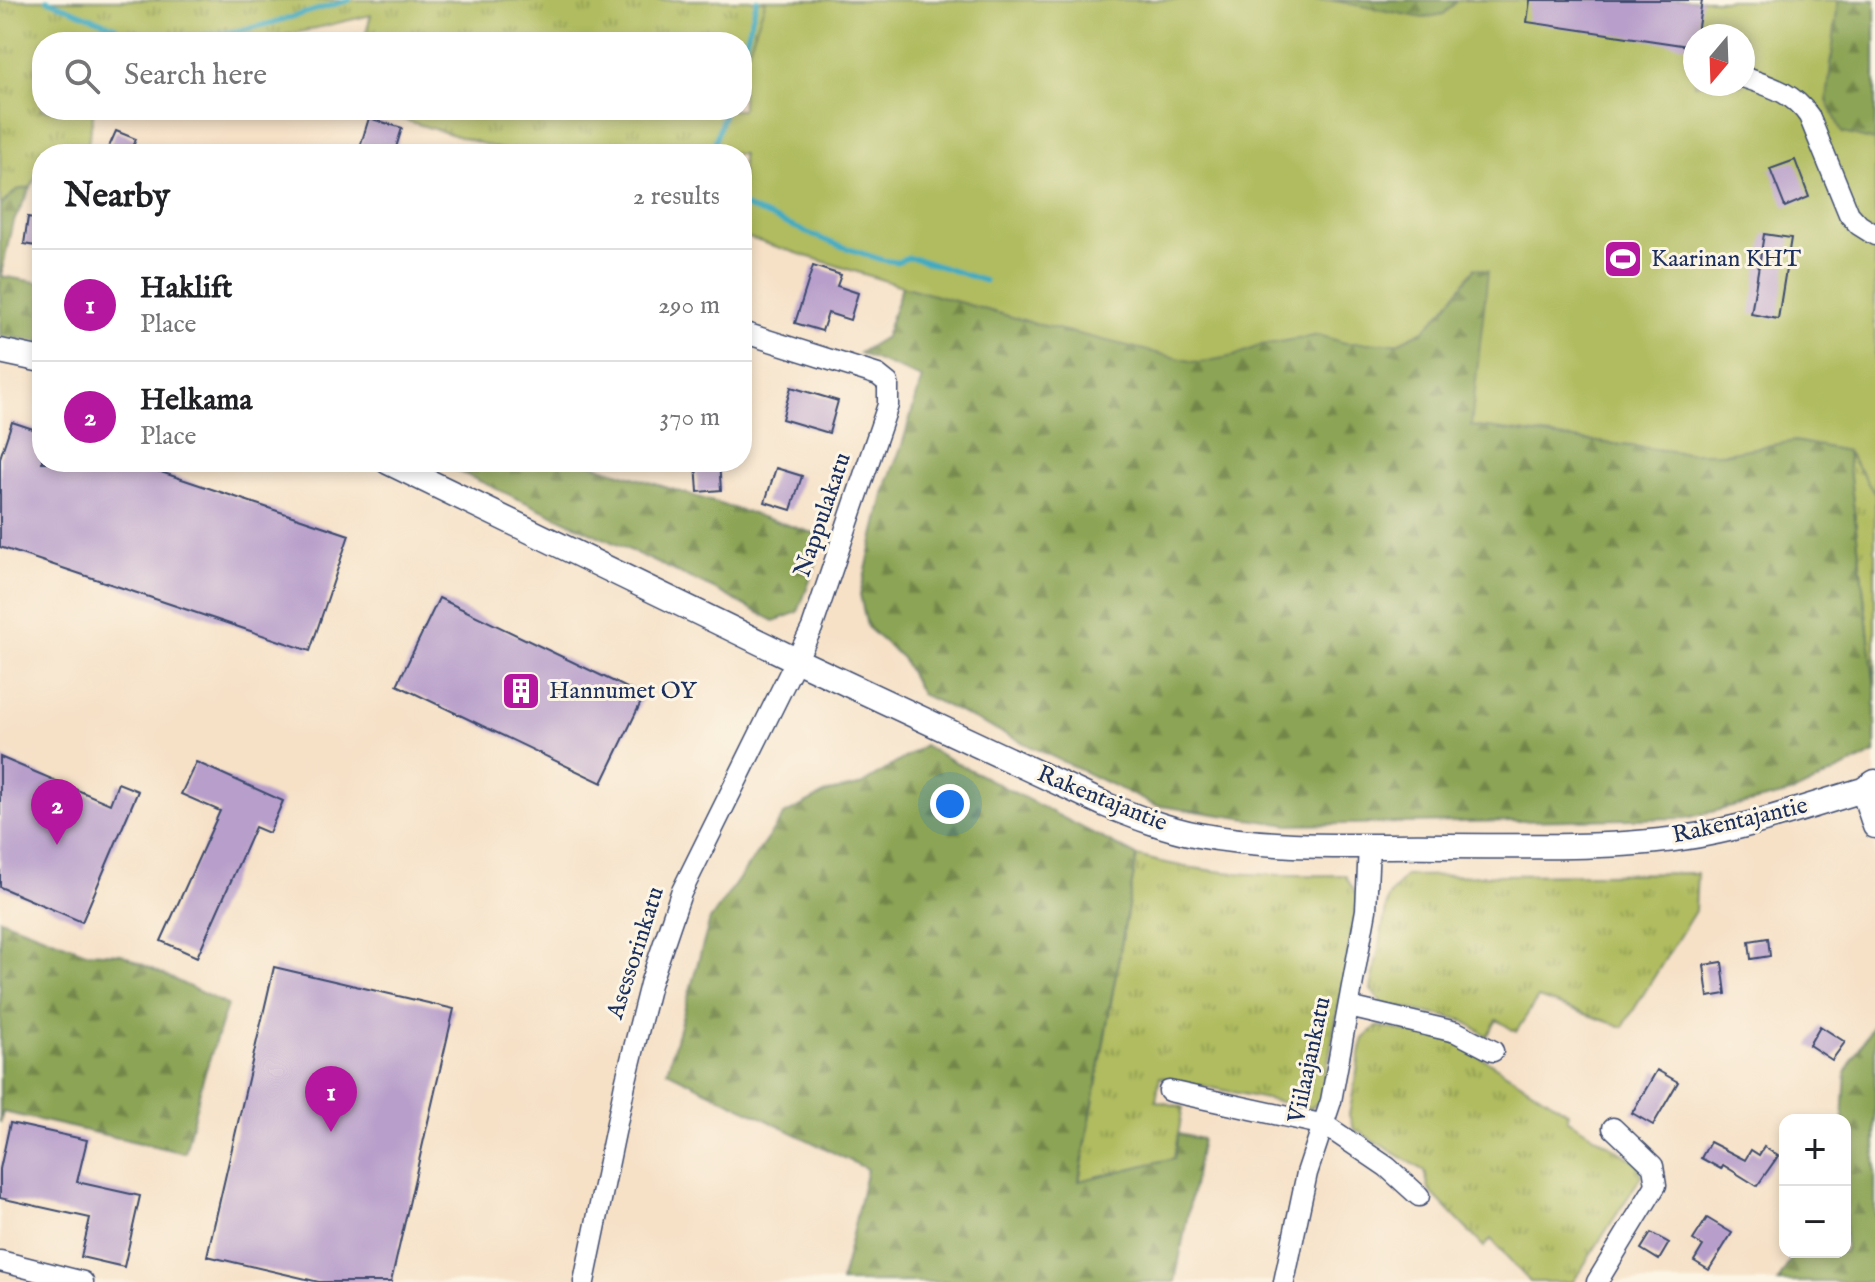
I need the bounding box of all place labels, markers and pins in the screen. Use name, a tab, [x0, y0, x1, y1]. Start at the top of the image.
sports icon: Kaarinan KHT	[1602, 238, 1644, 280]
place label: Kaarinan KHT	[1651, 244, 1801, 275]
building icon: Hannumet OY	[500, 670, 542, 712]
place label: Hannumet OY	[549, 676, 698, 707]
pin: 2	[31, 779, 83, 845]
pin: 1	[305, 1066, 357, 1132]

